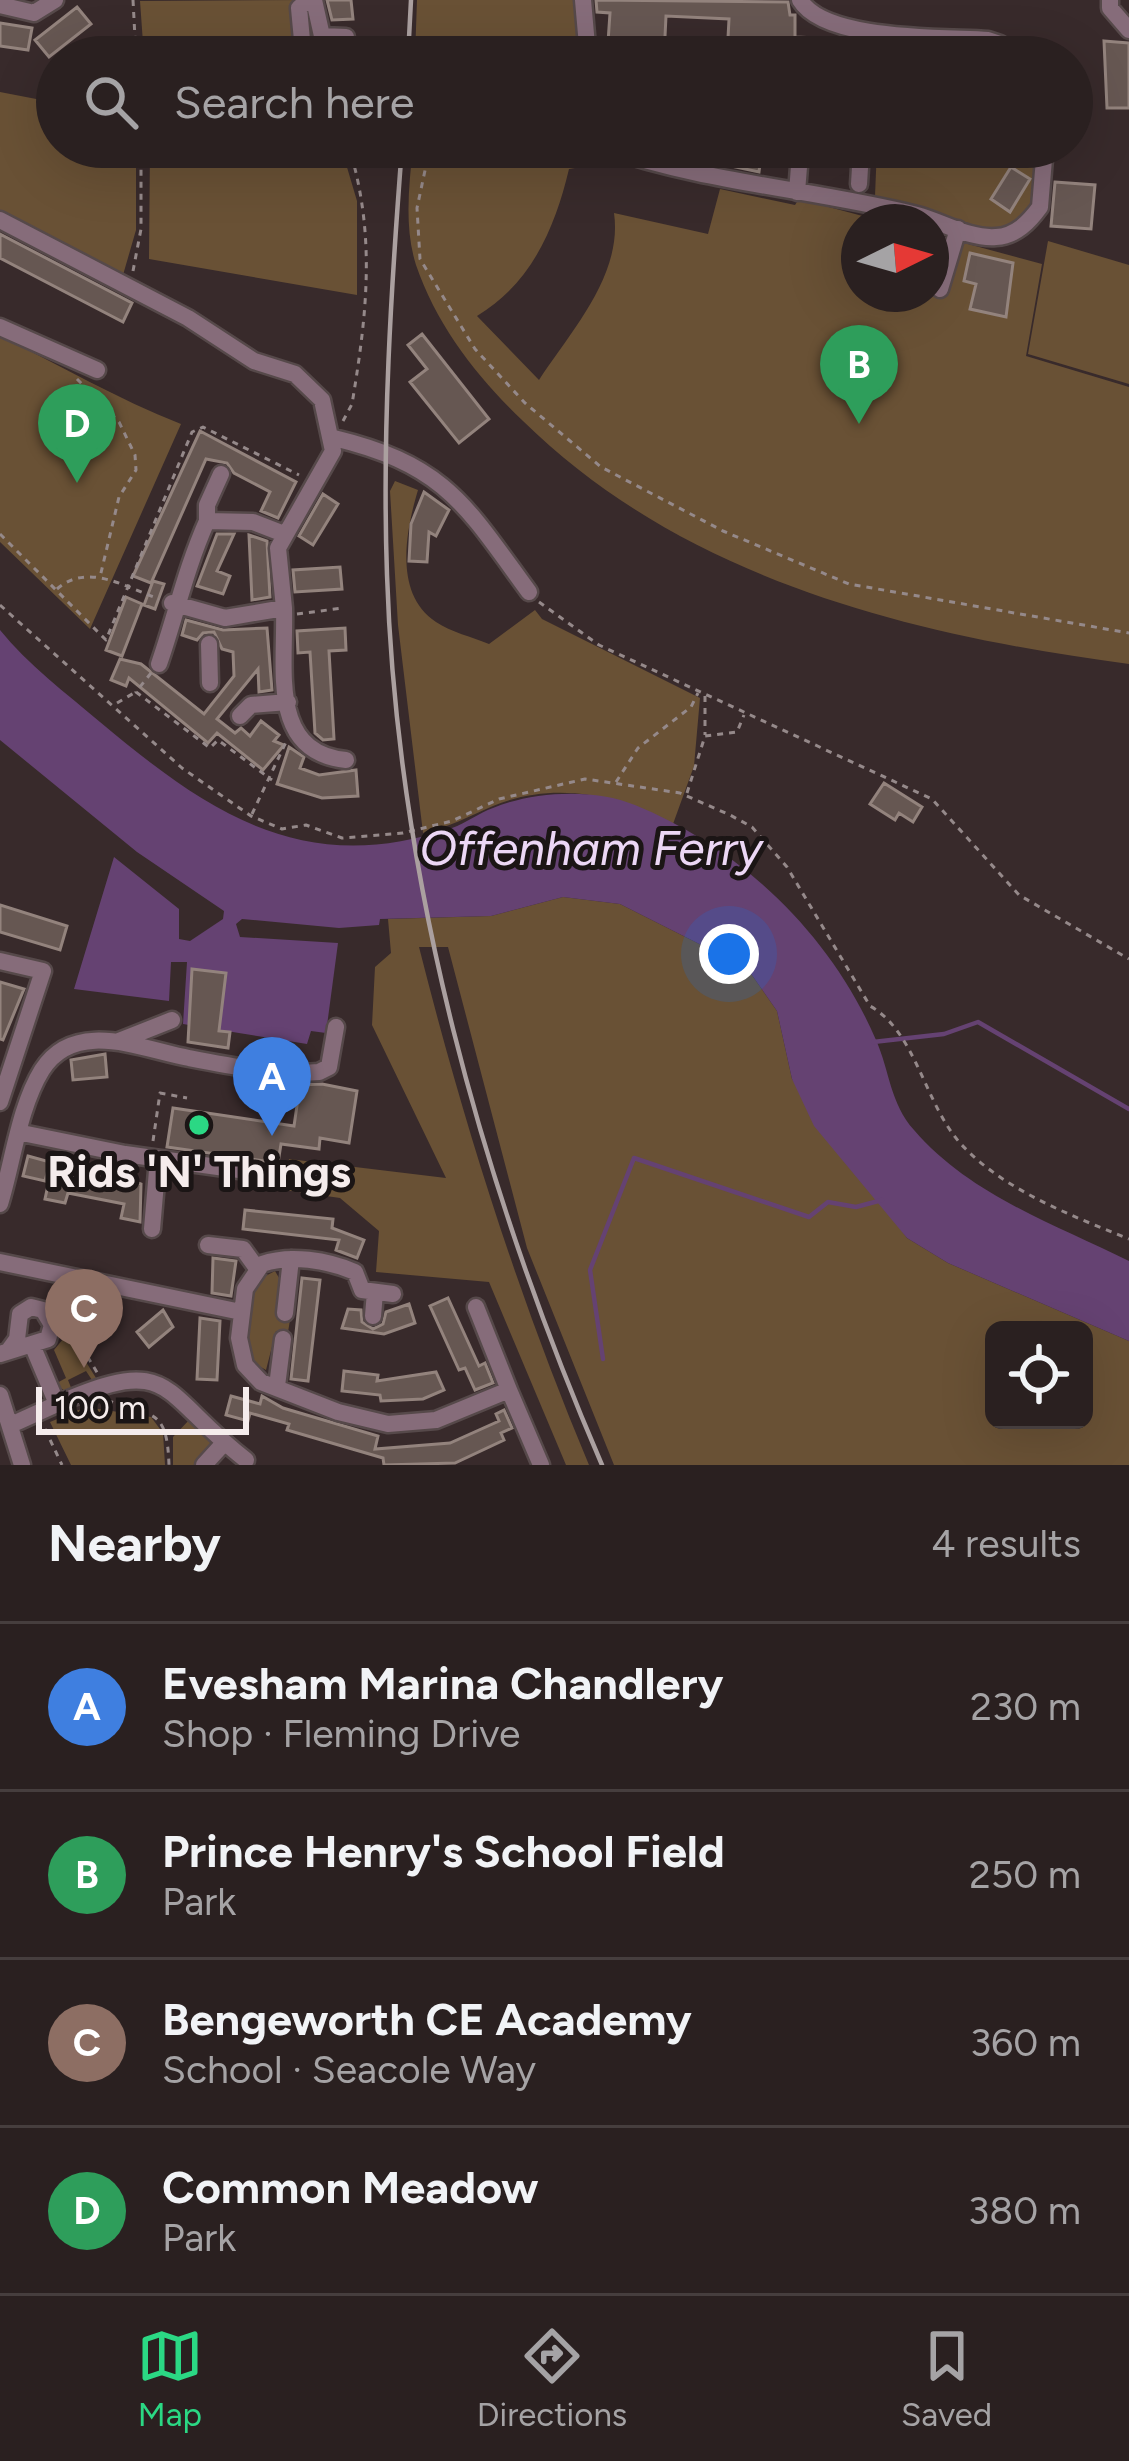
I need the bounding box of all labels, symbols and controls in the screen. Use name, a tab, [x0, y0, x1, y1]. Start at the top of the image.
search box	[36, 36, 1093, 168]
icon: search	[78, 69, 144, 135]
text: Search here	[174, 75, 414, 129]
north arrow	[841, 204, 949, 312]
pin: B	[820, 325, 898, 424]
pin: D	[38, 384, 116, 483]
water label: Offenham Ferry	[420, 819, 764, 877]
your location	[699, 924, 759, 984]
pin: A	[233, 1037, 311, 1136]
marker: Rids 'N' Things	[186, 1112, 212, 1138]
place label: Rids 'N' Things	[47, 1144, 351, 1198]
pin: C	[45, 1269, 123, 1368]
map controls	[985, 1321, 1093, 1429]
button: locate	[985, 1321, 1093, 1429]
scale bar	[36, 1381, 249, 1434]
text: 100 m	[54, 1388, 146, 1427]
text: Nearby	[48, 1513, 221, 1574]
text: 4 results	[931, 1520, 1081, 1567]
text: Evesham Marina Chandlery	[162, 1656, 724, 1710]
text: A	[73, 1683, 101, 1730]
text: 230 m	[970, 1683, 1081, 1730]
text: Shop · Fleming Drive	[162, 1710, 520, 1757]
text: Prince Henry's School Field	[162, 1824, 725, 1878]
text: B	[75, 1851, 99, 1898]
text: 250 m	[969, 1851, 1081, 1898]
text: Park	[162, 1878, 236, 1925]
text: Bengeworth CE Academy	[162, 1992, 692, 2046]
text: C	[73, 2019, 101, 2066]
text: 360 m	[970, 2019, 1081, 2066]
text: School · Seacole Way	[162, 2046, 536, 2093]
text: Common Meadow	[162, 2160, 539, 2214]
text: D	[73, 2187, 101, 2234]
text: 380 m	[968, 2187, 1081, 2234]
text: Park	[162, 2214, 236, 2261]
tab: Map	[137, 2323, 203, 2434]
tab: Directions	[477, 2323, 627, 2434]
tab: Saved	[901, 2323, 992, 2434]

